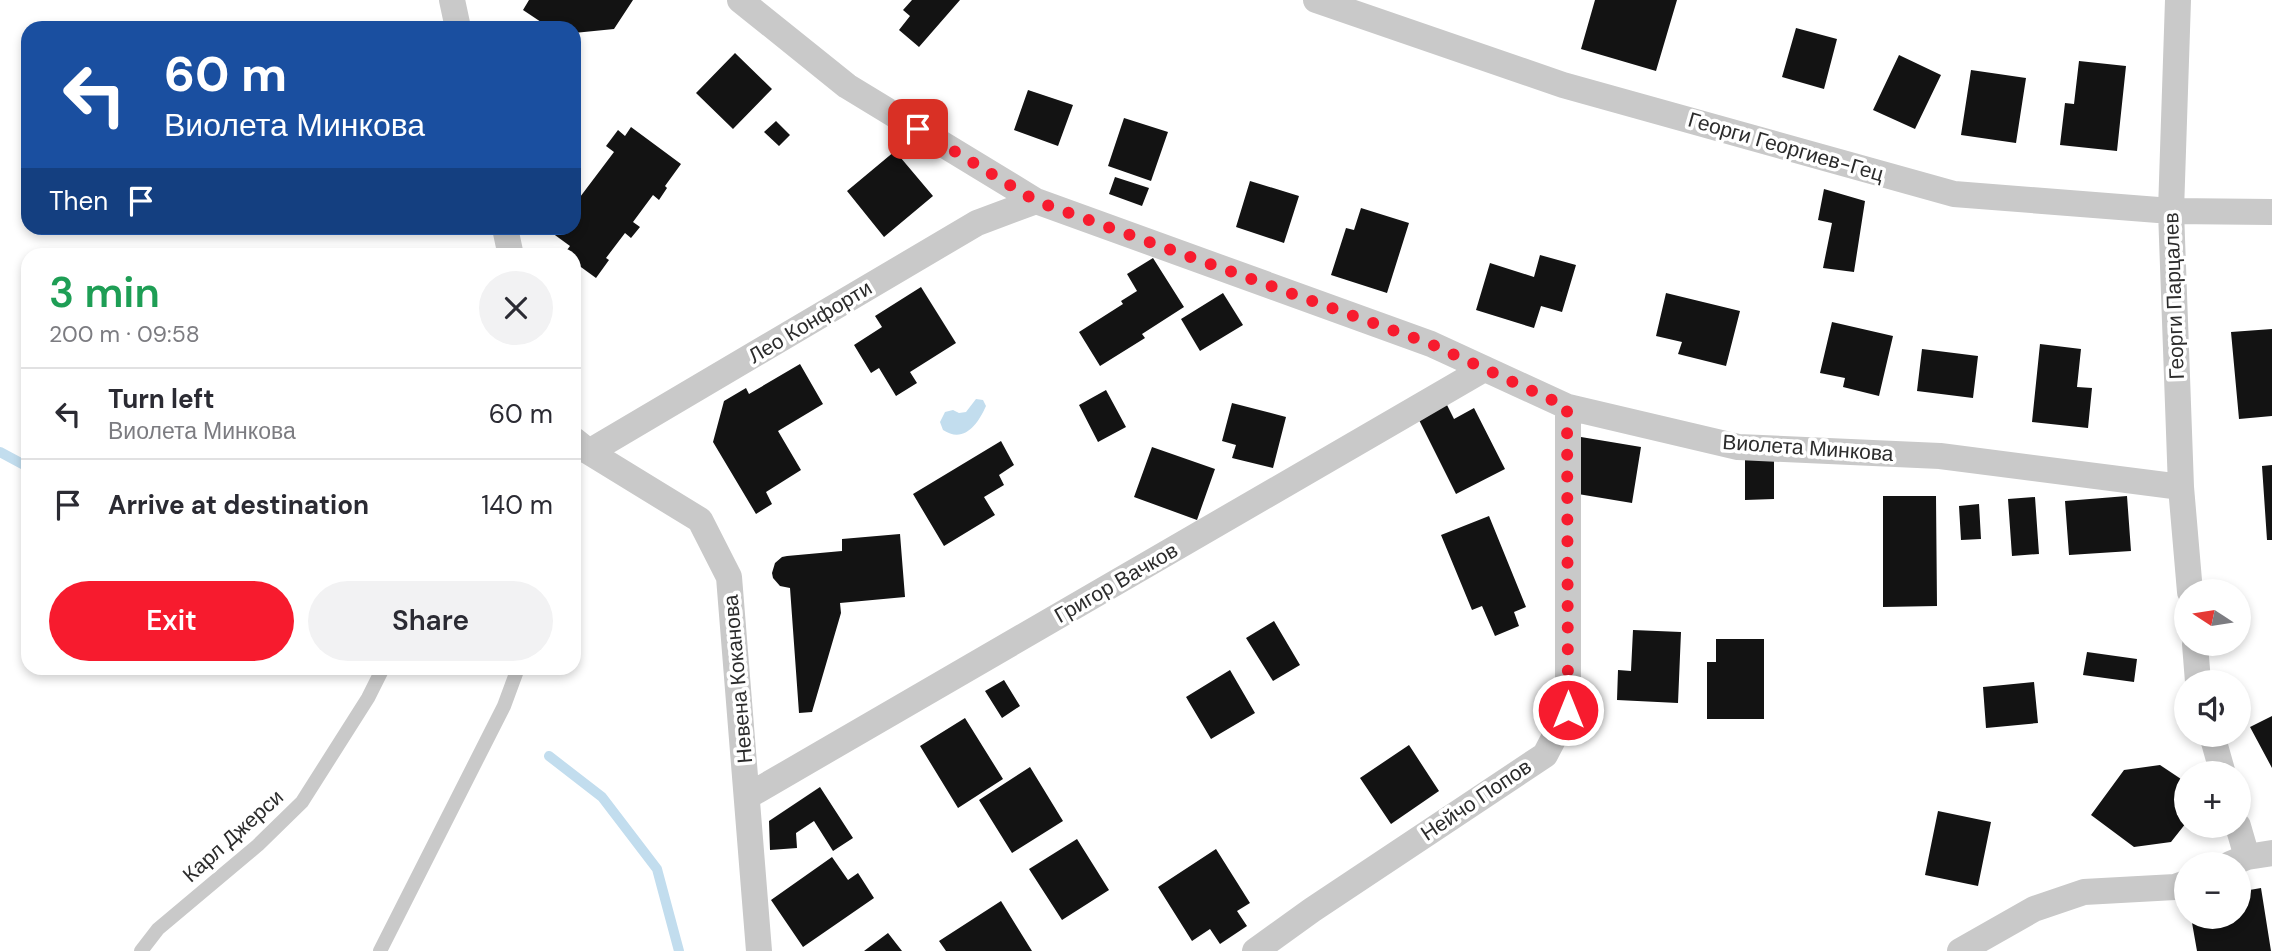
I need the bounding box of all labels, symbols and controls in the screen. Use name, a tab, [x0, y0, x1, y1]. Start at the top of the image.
text: 60 m	[164, 42, 287, 106]
icon: left	[49, 49, 140, 140]
pin	[888, 99, 948, 159]
text: Виолета Минкова	[164, 104, 425, 146]
street label: Георги Георгиев-Гец	[1685, 106, 1887, 188]
icon: arrive	[899, 110, 937, 148]
icon: arrive	[122, 182, 160, 220]
text: Then	[49, 184, 108, 218]
street label: Георги Парцалев	[2157, 212, 2191, 380]
text: 3 min	[49, 265, 160, 320]
button: close	[479, 271, 553, 345]
street label: Лео Конфорти	[743, 274, 877, 370]
text: 200 m · 09:58	[49, 319, 200, 349]
text: Turn left	[108, 382, 215, 416]
icon: left	[49, 395, 87, 433]
text: 60 m	[489, 397, 553, 431]
text: Виолета Минкова	[108, 416, 296, 446]
street label: Виолета Минкова	[1722, 428, 1895, 468]
icon: arrive	[49, 486, 87, 524]
text: Arrive at destination	[108, 488, 369, 522]
text: 140 m	[481, 488, 553, 522]
street label: Григор Вачков	[1049, 536, 1183, 630]
north arrow	[2174, 579, 2250, 656]
map controls	[2174, 579, 2251, 929]
button: Exit	[49, 581, 294, 661]
button: Share	[308, 581, 553, 661]
street label: Невена Коканова	[717, 593, 759, 765]
button: sound	[2174, 670, 2251, 747]
position arrow	[1531, 673, 1605, 747]
street label: Нейчо Попов	[1415, 753, 1537, 847]
button: +	[2174, 761, 2251, 838]
street label: Карл Джерси	[177, 783, 289, 889]
button: −	[2174, 852, 2251, 929]

